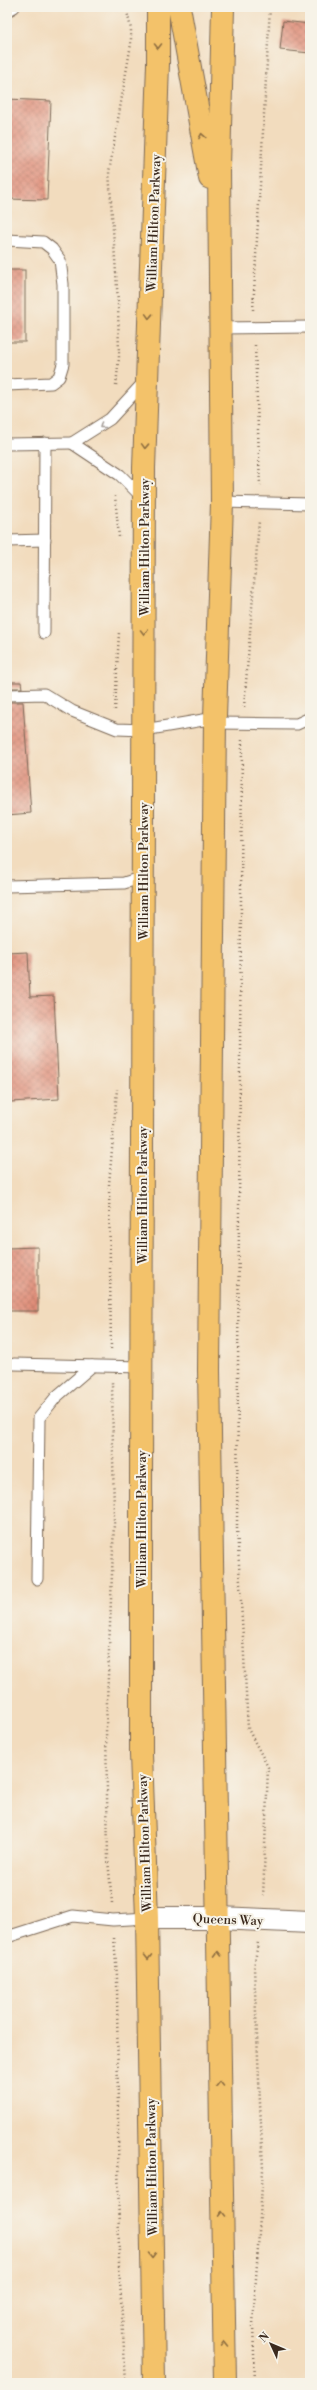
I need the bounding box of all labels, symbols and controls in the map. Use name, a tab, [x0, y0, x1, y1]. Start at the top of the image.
one-way arrow	[154, 43, 162, 49]
one-way arrow	[199, 133, 207, 140]
street label: William Hilton Parkway	[144, 153, 164, 293]
one-way arrow	[145, 313, 154, 319]
one-way arrow	[99, 421, 106, 428]
one-way arrow	[141, 443, 149, 449]
street label: William Hilton Parkway	[137, 477, 153, 617]
one-way arrow	[140, 629, 148, 635]
street label: William Hilton Parkway	[136, 801, 152, 941]
street label: William Hilton Parkway	[135, 1125, 151, 1265]
street label: William Hilton Parkway	[134, 1449, 150, 1589]
street label: William Hilton Parkway	[135, 1773, 155, 1913]
street label: Queens Way	[192, 1911, 264, 1929]
one-way arrow	[214, 1951, 222, 1957]
one-way arrow	[143, 1954, 152, 1960]
one-way arrow	[216, 2081, 224, 2087]
street label: William Hilton Parkway	[143, 2097, 161, 2237]
one-way arrow	[218, 2211, 226, 2217]
one-way arrow	[148, 2252, 156, 2258]
north arrow	[251, 2324, 291, 2364]
text: N	[256, 2330, 273, 2346]
one-way arrow	[220, 2341, 228, 2347]

